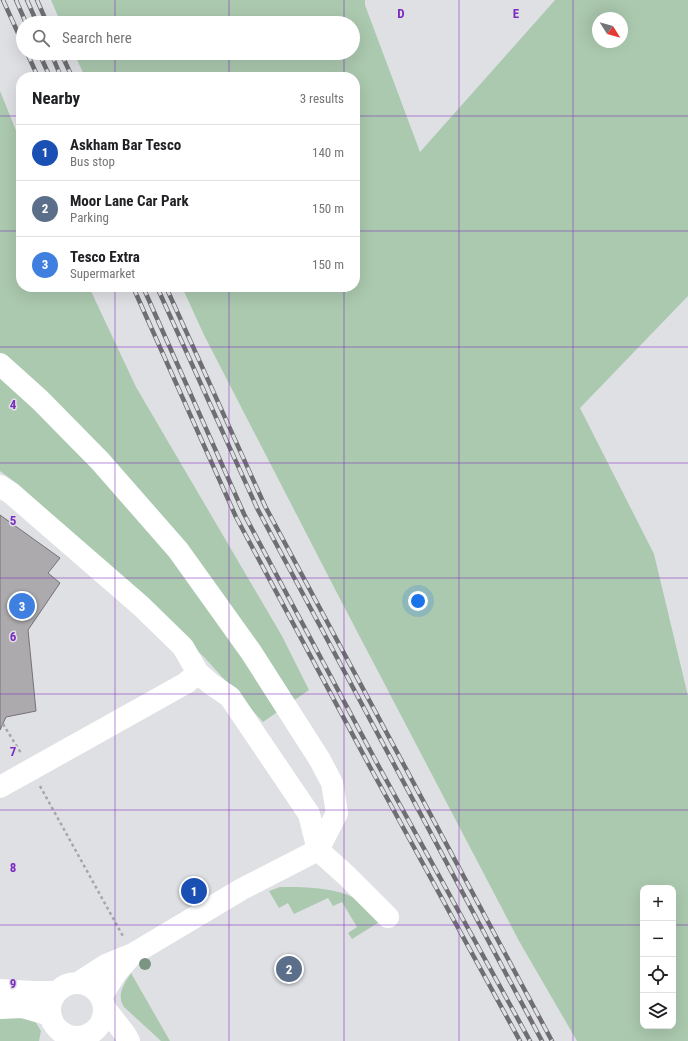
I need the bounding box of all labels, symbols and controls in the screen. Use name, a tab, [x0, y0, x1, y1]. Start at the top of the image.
text: D	[397, 6, 405, 21]
text: E	[513, 6, 520, 21]
north arrow	[592, 12, 628, 48]
search box	[16, 16, 360, 60]
icon: search	[30, 27, 52, 49]
text: Search here	[62, 29, 132, 47]
text: Nearby	[32, 88, 80, 108]
text: 3 results	[300, 91, 344, 106]
text: Askham Bar Tesco	[70, 136, 181, 154]
text: 1	[42, 145, 48, 160]
text: 140 m	[312, 145, 344, 160]
text: Bus stop	[70, 154, 115, 169]
text: Moor Lane Car Park	[70, 192, 189, 210]
text: 2	[42, 201, 48, 216]
text: 150 m	[312, 201, 344, 216]
text: Parking	[70, 210, 109, 225]
text: Tesco Extra	[70, 248, 140, 266]
text: 3	[42, 257, 48, 272]
text: 150 m	[312, 257, 344, 272]
text: Supermarket	[70, 266, 135, 281]
text: 4	[10, 397, 17, 412]
text: 5	[10, 513, 17, 528]
pin: 3	[9, 591, 35, 621]
your location	[408, 591, 428, 611]
text: 6	[10, 629, 17, 644]
text: 7	[10, 744, 17, 759]
text: 8	[10, 860, 16, 875]
pin: 1	[181, 876, 207, 906]
map controls	[640, 885, 676, 1029]
button: +	[640, 885, 676, 921]
button: −	[640, 921, 676, 957]
pin: 2	[276, 954, 302, 984]
button: locate	[640, 957, 676, 993]
text: 9	[10, 976, 16, 991]
button: layers	[640, 993, 676, 1029]

